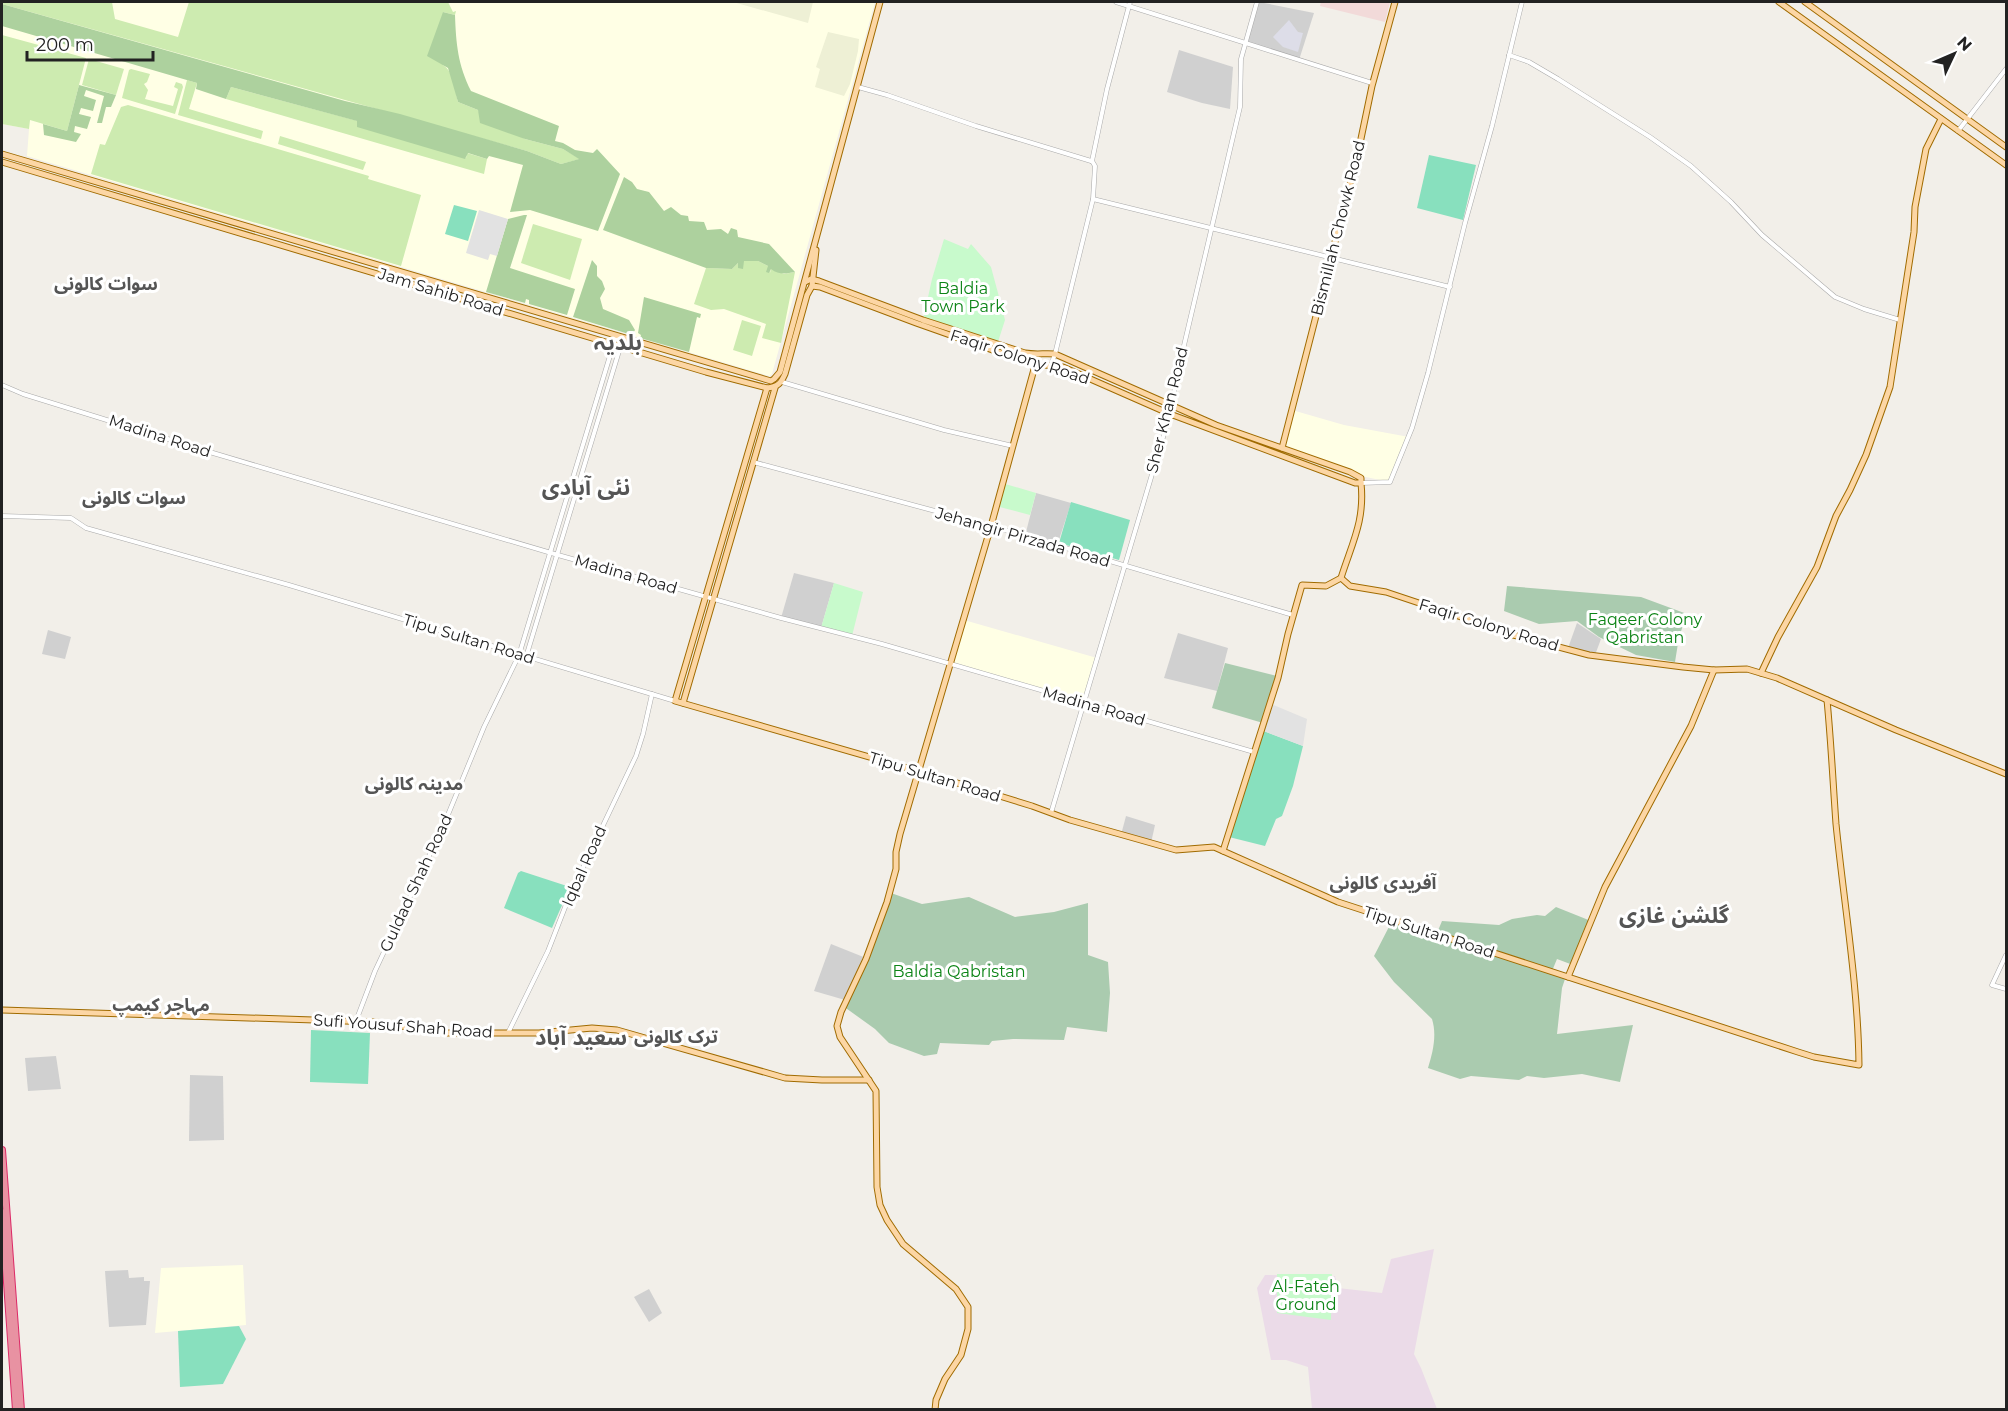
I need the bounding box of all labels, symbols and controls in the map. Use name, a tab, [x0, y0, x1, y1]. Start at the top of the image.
scale bar	[27, 24, 153, 62]
north arrow	[1924, 24, 1984, 84]
text: N	[1953, 33, 1976, 55]
text: 200 m	[36, 34, 94, 56]
street label: Bismillah Chowk Road	[1307, 138, 1369, 318]
street label: Jam Sahib Road	[375, 264, 506, 320]
district label: سوات کالونی	[54, 273, 158, 295]
park label: Baldia Town Park	[921, 279, 1005, 316]
street label: Faqir Colony Road	[948, 325, 1092, 389]
district label: بلدیہ	[594, 329, 642, 356]
street label: Sher Khan Road	[1142, 345, 1192, 475]
street label: Madina Road	[107, 411, 213, 461]
district label: نئی آبادی	[542, 474, 630, 501]
district label: سوات کالونی	[82, 487, 186, 509]
street label: Jehangir Pirzada Road	[933, 503, 1113, 571]
street label: Madina Road	[572, 550, 680, 598]
street label: Faqir Colony Road	[1417, 595, 1561, 655]
street label: Tipu Sultan Road	[401, 610, 537, 668]
park label: Faqeer Colony Qabristan	[1588, 610, 1703, 647]
street label: Madina Road	[1040, 682, 1148, 730]
street label: Tipu Sultan Road	[867, 748, 1003, 806]
district label: مدینہ کالونی	[365, 773, 463, 795]
street label: Guldad Shah Road	[376, 811, 456, 955]
street label: Iqbal Road	[558, 823, 610, 909]
district label: آفریدی کالونی	[1330, 872, 1438, 894]
street label: Tipu Sultan Road	[1361, 902, 1497, 962]
district label: گلشن غازی	[1619, 902, 1730, 929]
park label: Baldia Qabristan	[892, 962, 1026, 981]
district label: مہاجر کیمپ	[112, 994, 210, 1017]
street label: Sufi Yousuf Shah Road	[313, 1010, 493, 1042]
district label: سعید آباد	[535, 1024, 627, 1051]
district label: ترک کالونی	[634, 1026, 719, 1048]
park label: Al-Fateh Ground	[1272, 1277, 1340, 1314]

